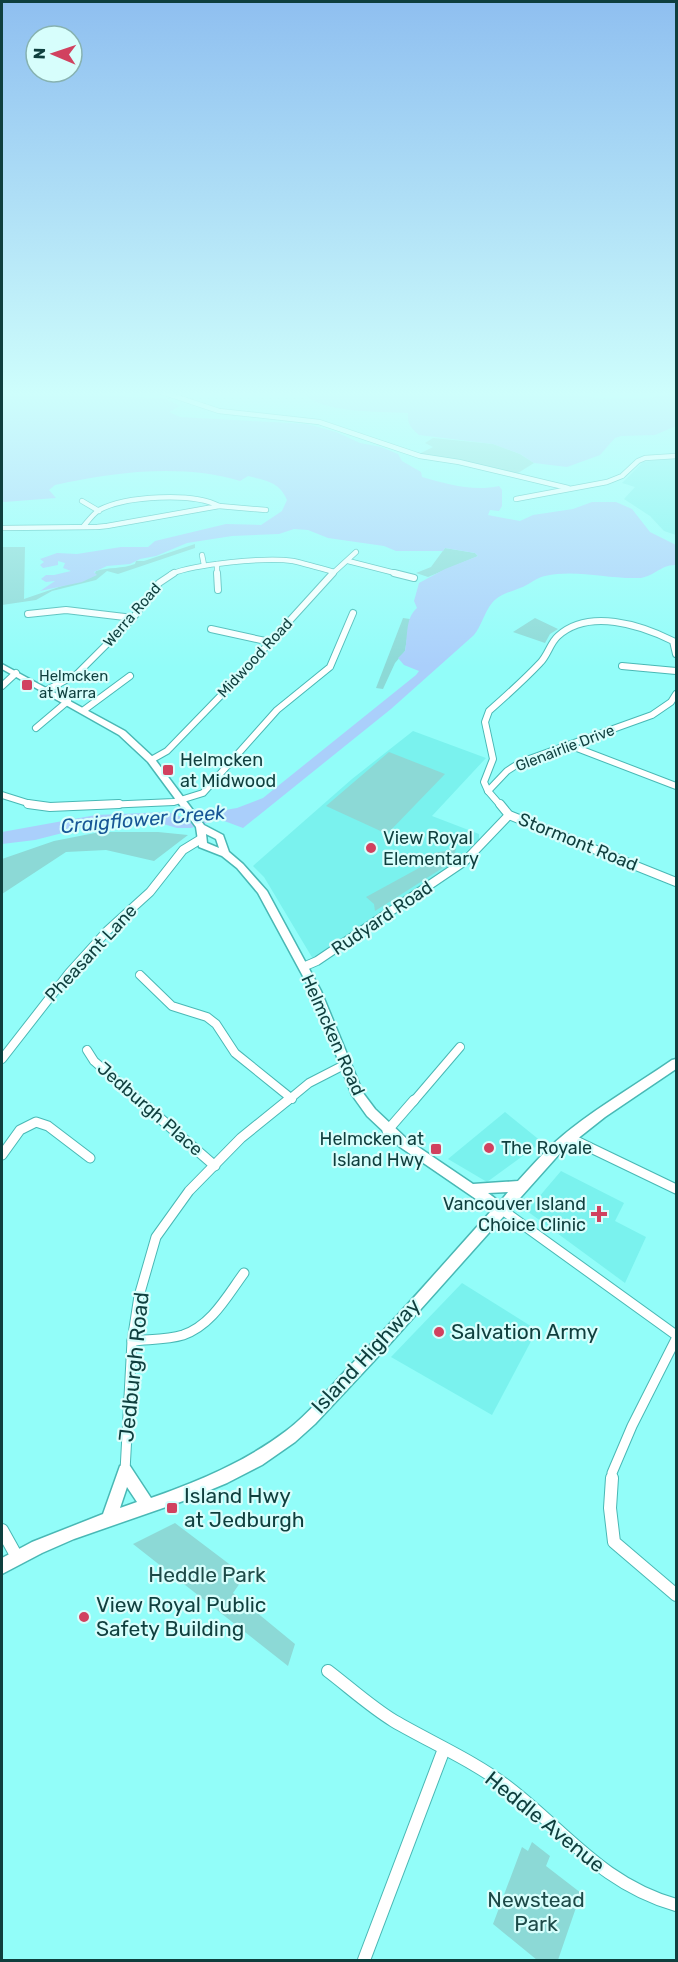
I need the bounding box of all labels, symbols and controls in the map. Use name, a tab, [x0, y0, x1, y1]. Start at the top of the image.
north arrow	[24, 24, 84, 84]
text: N	[30, 47, 49, 60]
street label: Werra Road	[99, 579, 165, 651]
street label: Midwood Road	[214, 615, 296, 701]
place label: Helmcken at Warra	[39, 667, 108, 702]
marker: Helmcken at Warra	[20, 678, 34, 692]
street label: Glenairlie Drive	[513, 721, 617, 775]
place label: Helmcken at Midwood	[180, 749, 276, 792]
marker: Helmcken at Midwood	[161, 763, 175, 777]
water label: Craigflower Creek	[60, 800, 227, 838]
street label: Stormont Road	[515, 808, 641, 876]
place label: View Royal Elementary	[383, 827, 479, 870]
marker: View Royal Elementary	[364, 841, 378, 855]
street label: Rudyard Road	[327, 876, 437, 960]
street label: Pheasant Lane	[40, 900, 142, 1006]
street label: Helmcken Road	[296, 971, 370, 1099]
street label: Jedburgh Place	[93, 1057, 207, 1161]
place label: Helmcken at Island Hwy	[320, 1128, 424, 1171]
place label: The Royale	[501, 1137, 592, 1159]
marker: The Royale	[482, 1141, 496, 1155]
marker: Helmcken at Island Hwy	[429, 1142, 443, 1156]
place label: Vancouver Island Choice Clinic	[443, 1193, 586, 1236]
marker: Vancouver Island Choice Clinic	[590, 1205, 608, 1223]
street label: Jedburgh Road	[113, 1291, 154, 1443]
street label: Island Highway	[306, 1293, 426, 1418]
place label: Salvation Army	[451, 1319, 599, 1344]
marker: Salvation Army	[432, 1325, 446, 1339]
place label: Island Hwy at Jedburgh	[184, 1483, 305, 1532]
marker: Island Hwy at Jedburgh	[165, 1501, 179, 1515]
park label: Heddle Park	[148, 1562, 266, 1587]
place label: View Royal Public Safety Building	[96, 1592, 266, 1641]
marker: View Royal Public Safety Building	[77, 1610, 91, 1624]
street label: Heddle Avenue	[480, 1766, 610, 1878]
park label: Newstead Park	[487, 1887, 585, 1936]

